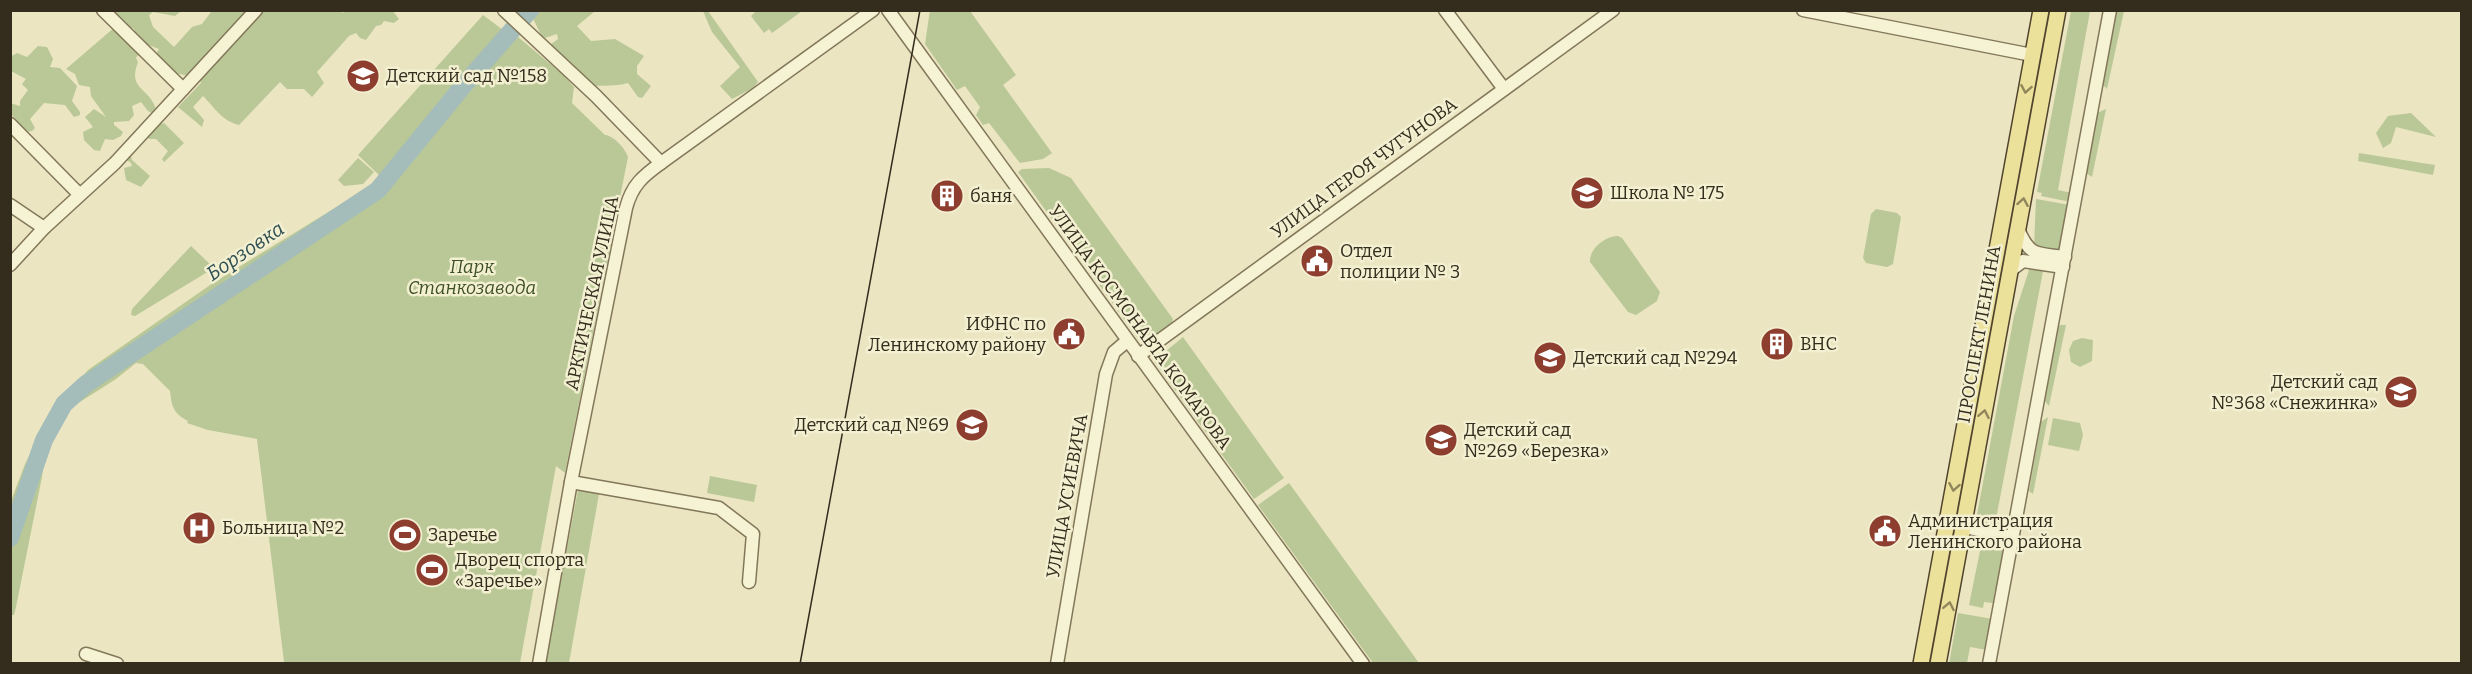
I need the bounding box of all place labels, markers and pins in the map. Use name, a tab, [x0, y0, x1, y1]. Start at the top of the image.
school or university icon: Детский сад №158	[345, 58, 381, 94]
place label: Детский сад №158	[386, 65, 547, 87]
school or university icon: Школа № 175	[1569, 175, 1605, 211]
building icon: баня	[929, 178, 965, 214]
place label: Школа № 175	[1610, 182, 1724, 204]
place label: баня	[970, 185, 1012, 207]
place label: Отдел полиции № 3	[1340, 240, 1460, 283]
public building icon: Отдел полиции № 3	[1299, 243, 1335, 279]
place label: ИФНС по Ленинскому району	[868, 313, 1046, 356]
public building icon: ИФНС по Ленинскому району	[1051, 316, 1087, 352]
building icon: ВНС	[1759, 326, 1795, 362]
place label: ВНС	[1800, 333, 1837, 355]
school or university icon: Детский сад №294	[1532, 340, 1568, 376]
place label: Детский сад №294	[1573, 347, 1738, 369]
place label: Детский сад №368 «Снежинка»	[2211, 371, 2378, 414]
school or university icon: Детский сад №368 «Снежинка»	[2383, 374, 2419, 410]
school or university icon: Детский сад №69	[954, 407, 990, 443]
place label: Детский сад №69	[794, 414, 949, 436]
place label: Детский сад №269 «Березка»	[1464, 419, 1609, 462]
school or university icon: Детский сад №269 «Березка»	[1423, 422, 1459, 458]
hospital icon: Больница №2	[181, 510, 217, 546]
place label: Администрация Ленинского района	[1908, 510, 2082, 553]
public building icon: Администрация Ленинского района	[1867, 513, 1903, 549]
place label: Больница №2	[222, 517, 344, 539]
sports icon: Заречье	[387, 517, 423, 553]
place label: Заречье	[428, 524, 497, 546]
place label: Дворец спорта «Заречье»	[455, 549, 584, 592]
sports icon: Дворец спорта «Заречье»	[414, 552, 450, 588]

